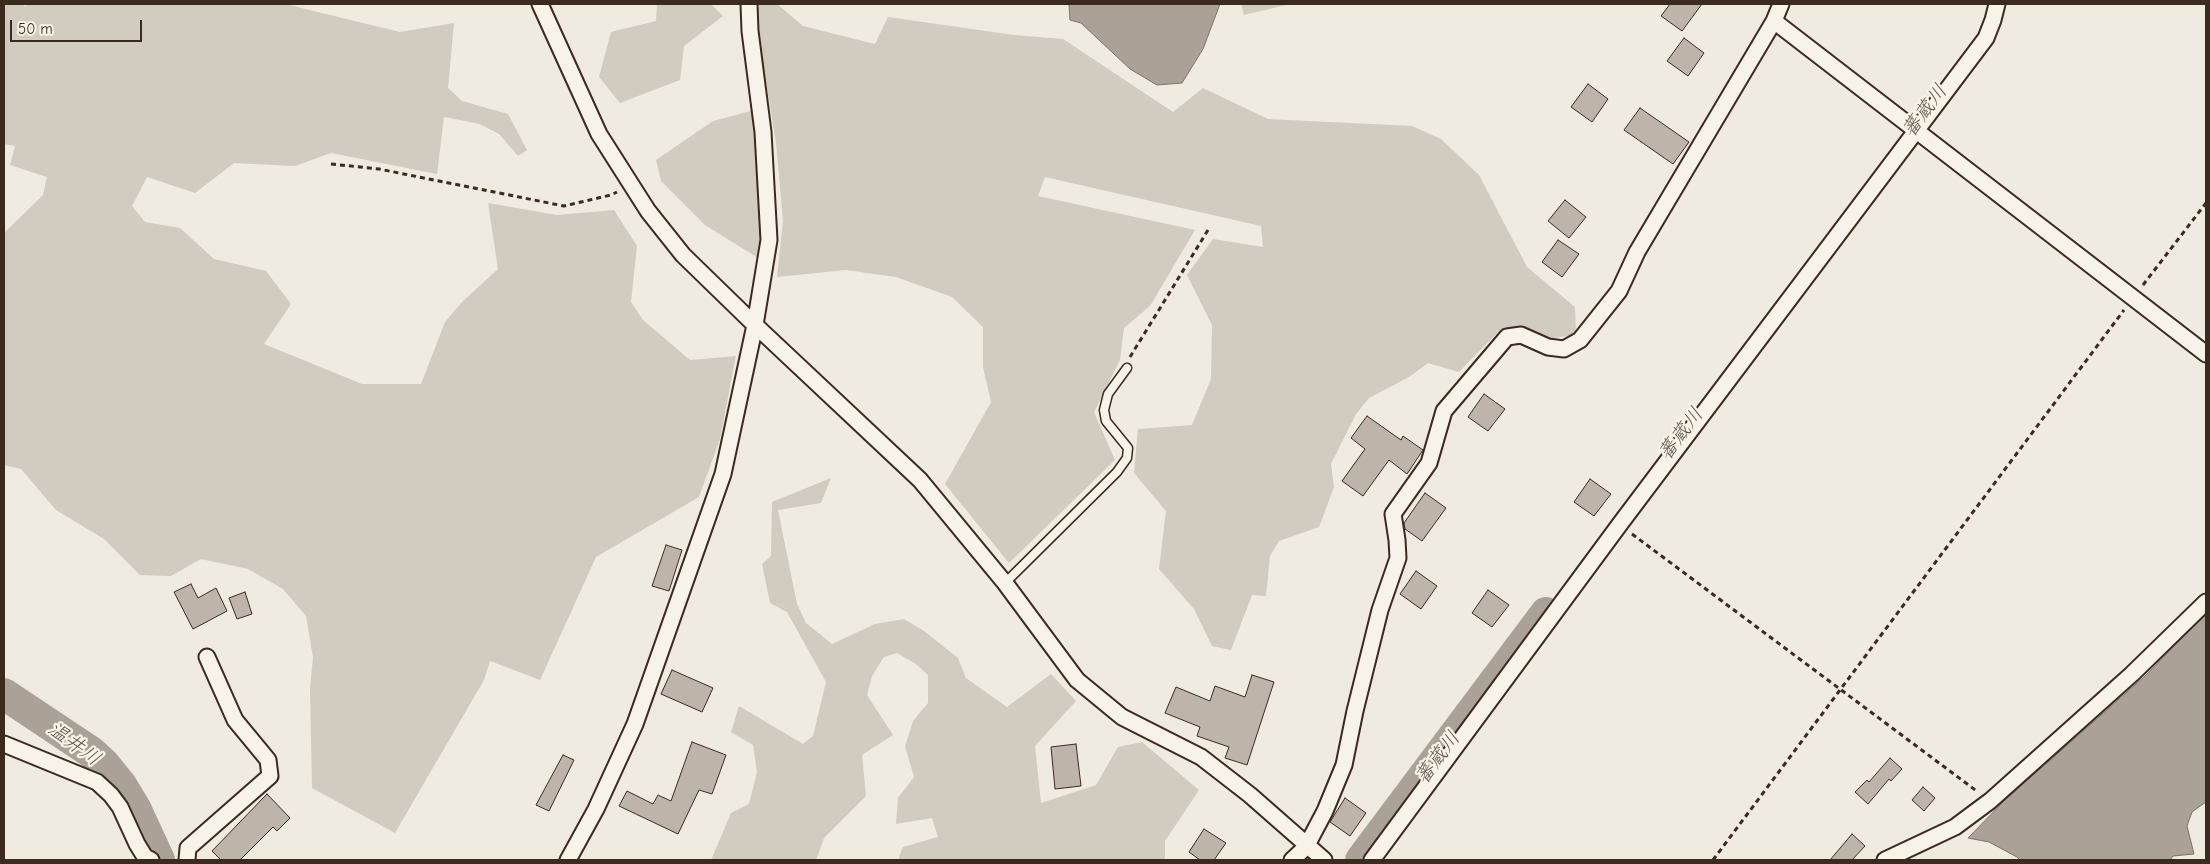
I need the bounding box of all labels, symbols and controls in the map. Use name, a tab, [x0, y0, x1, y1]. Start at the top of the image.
scale bar	[12, 10, 145, 42]
text: 50 m	[18, 20, 53, 38]
water label: 蕃蔵川	[1897, 80, 1953, 142]
water label: 蕃蔵川	[1653, 403, 1709, 465]
water label: 温井川	[43, 717, 105, 771]
water label: 蕃蔵川	[1410, 727, 1466, 789]

